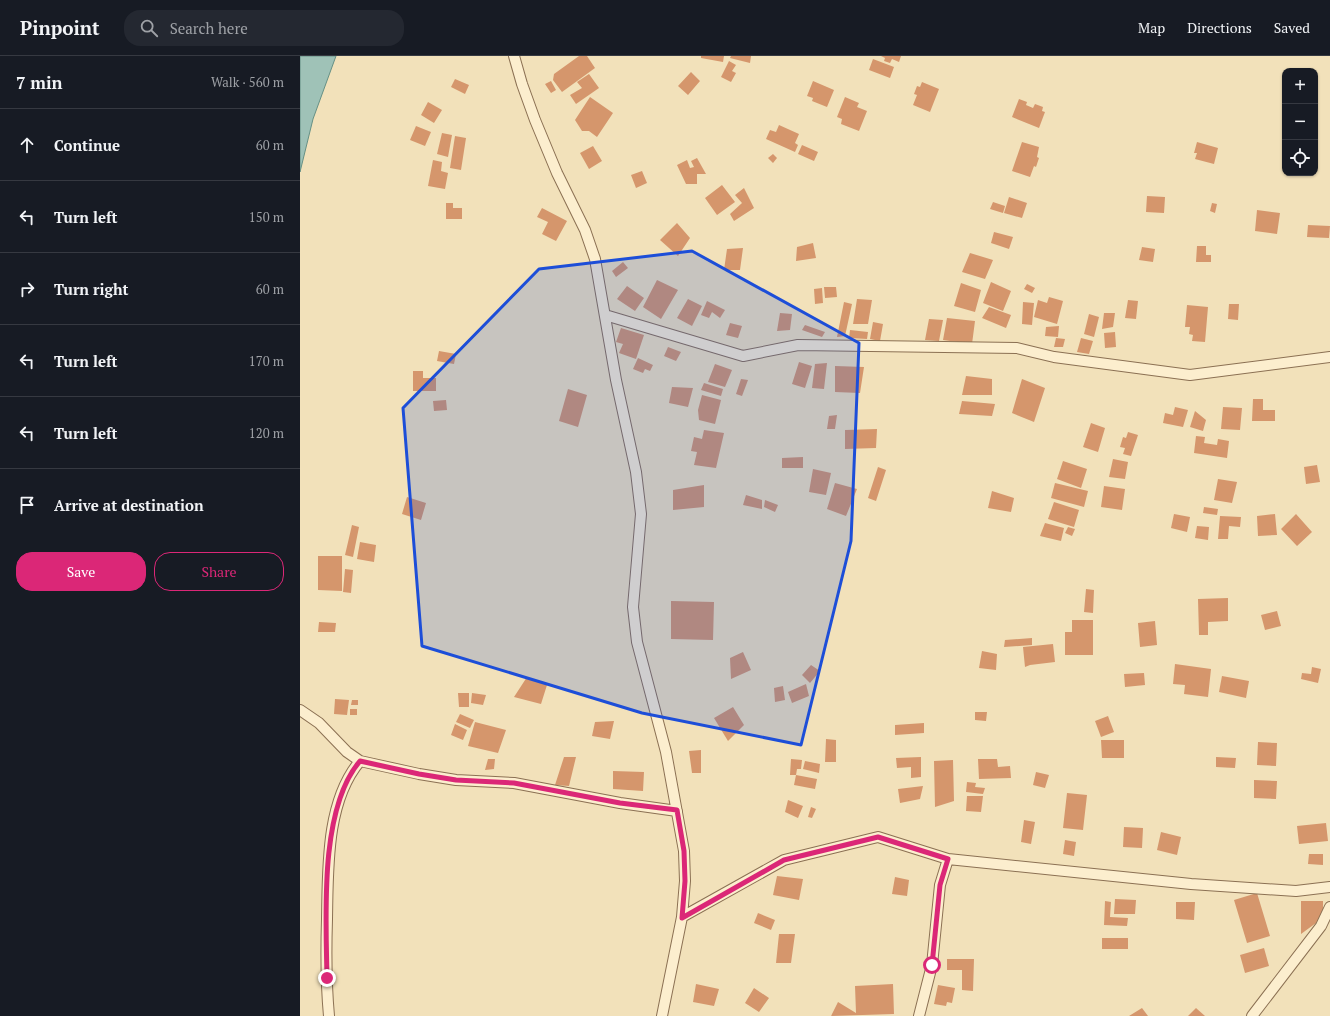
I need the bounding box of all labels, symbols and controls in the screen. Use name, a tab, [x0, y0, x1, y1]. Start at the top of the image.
search box	[124, 10, 404, 46]
text: Pinpoint	[20, 15, 100, 40]
icon: search	[138, 17, 160, 39]
text: Search here	[170, 18, 248, 38]
text: Map	[1138, 18, 1165, 37]
text: Directions	[1187, 18, 1252, 37]
text: Saved	[1274, 18, 1310, 37]
map controls	[1282, 68, 1318, 176]
button: +	[1282, 68, 1318, 104]
text: 7 min	[16, 71, 63, 94]
text: Walk · 560 m	[211, 73, 284, 91]
button: −	[1282, 104, 1318, 140]
icon: ahead	[16, 134, 38, 156]
text: Continue	[54, 135, 120, 155]
text: 60 m	[256, 136, 284, 154]
button: locate	[1282, 140, 1318, 176]
icon: left	[16, 206, 38, 228]
text: Turn left	[54, 207, 118, 227]
text: 150 m	[249, 208, 284, 226]
icon: right	[16, 278, 38, 300]
text: Turn right	[54, 279, 129, 299]
text: 60 m	[256, 280, 284, 298]
icon: left	[16, 350, 38, 372]
text: Turn left	[54, 351, 118, 371]
text: 170 m	[249, 352, 284, 370]
icon: left	[16, 422, 38, 444]
text: Turn left	[54, 423, 118, 443]
text: 120 m	[249, 424, 284, 442]
icon: arrive	[16, 494, 38, 516]
text: Arrive at destination	[54, 495, 204, 515]
button: Save	[16, 552, 146, 591]
button: Share	[154, 552, 284, 591]
route start	[923, 956, 941, 974]
route end	[318, 969, 336, 987]

